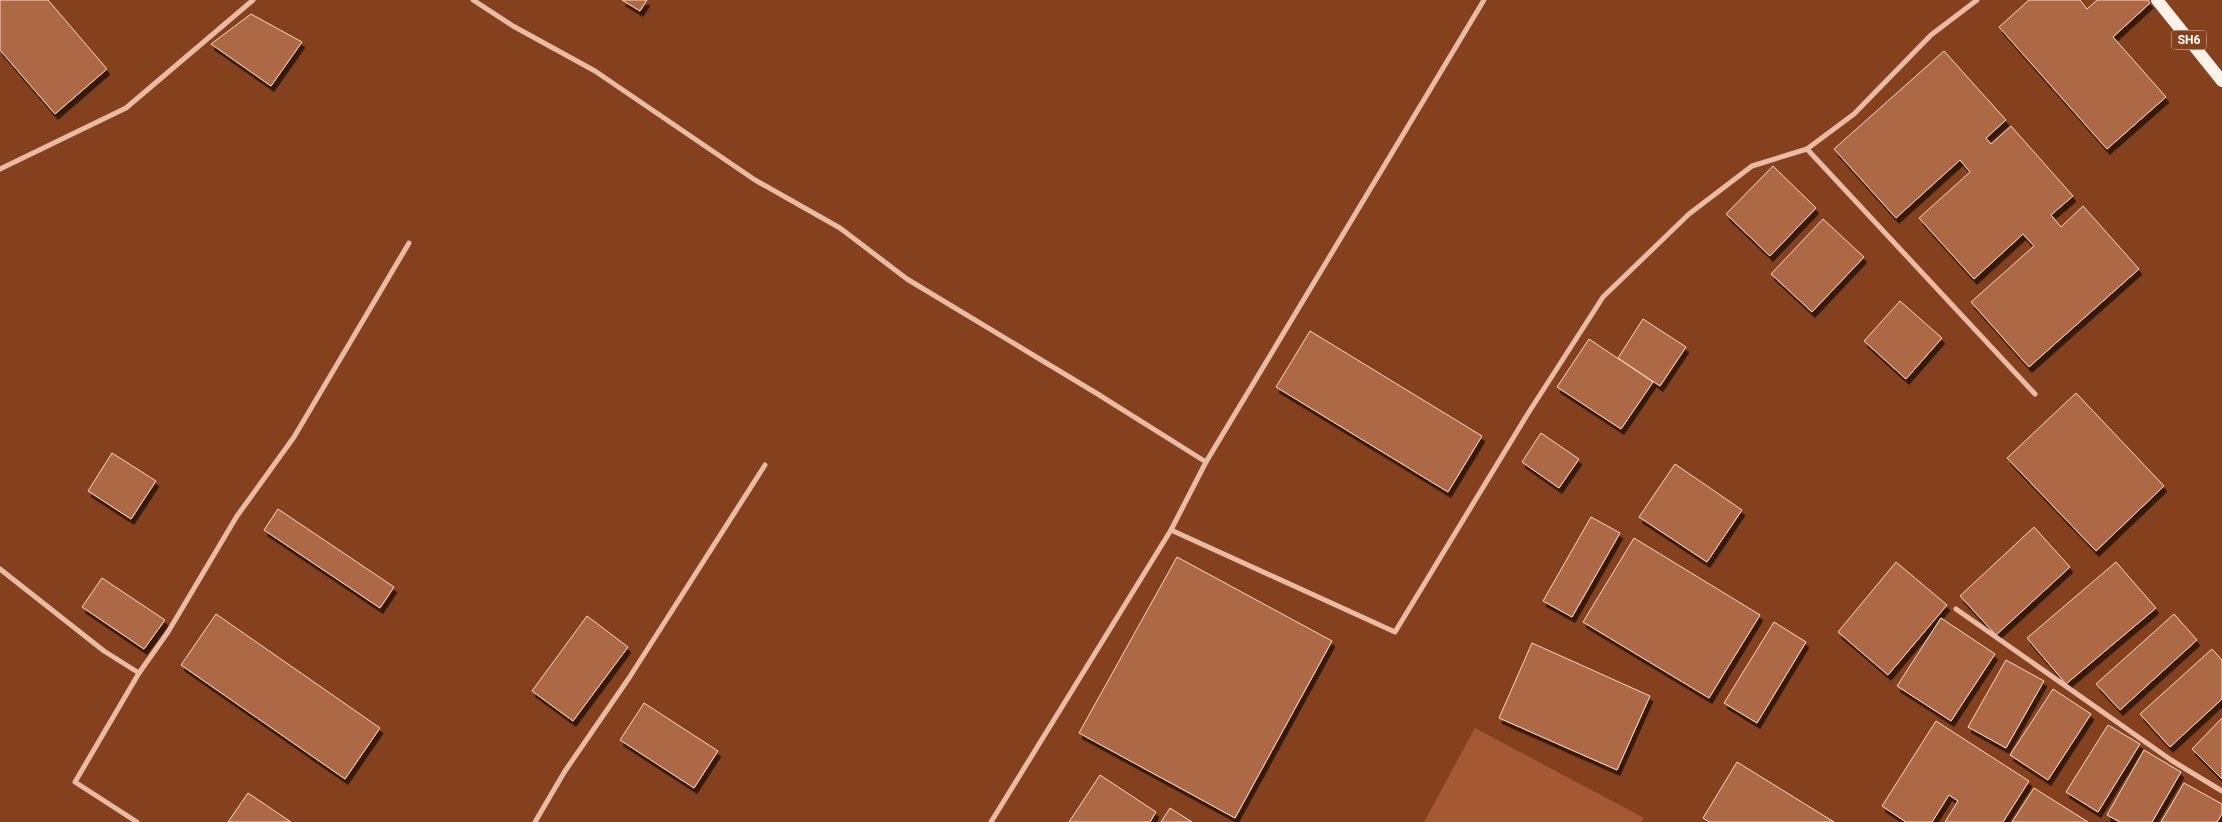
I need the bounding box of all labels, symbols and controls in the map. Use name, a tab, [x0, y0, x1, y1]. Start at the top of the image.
road number: SH6	[2172, 30, 2206, 50]

